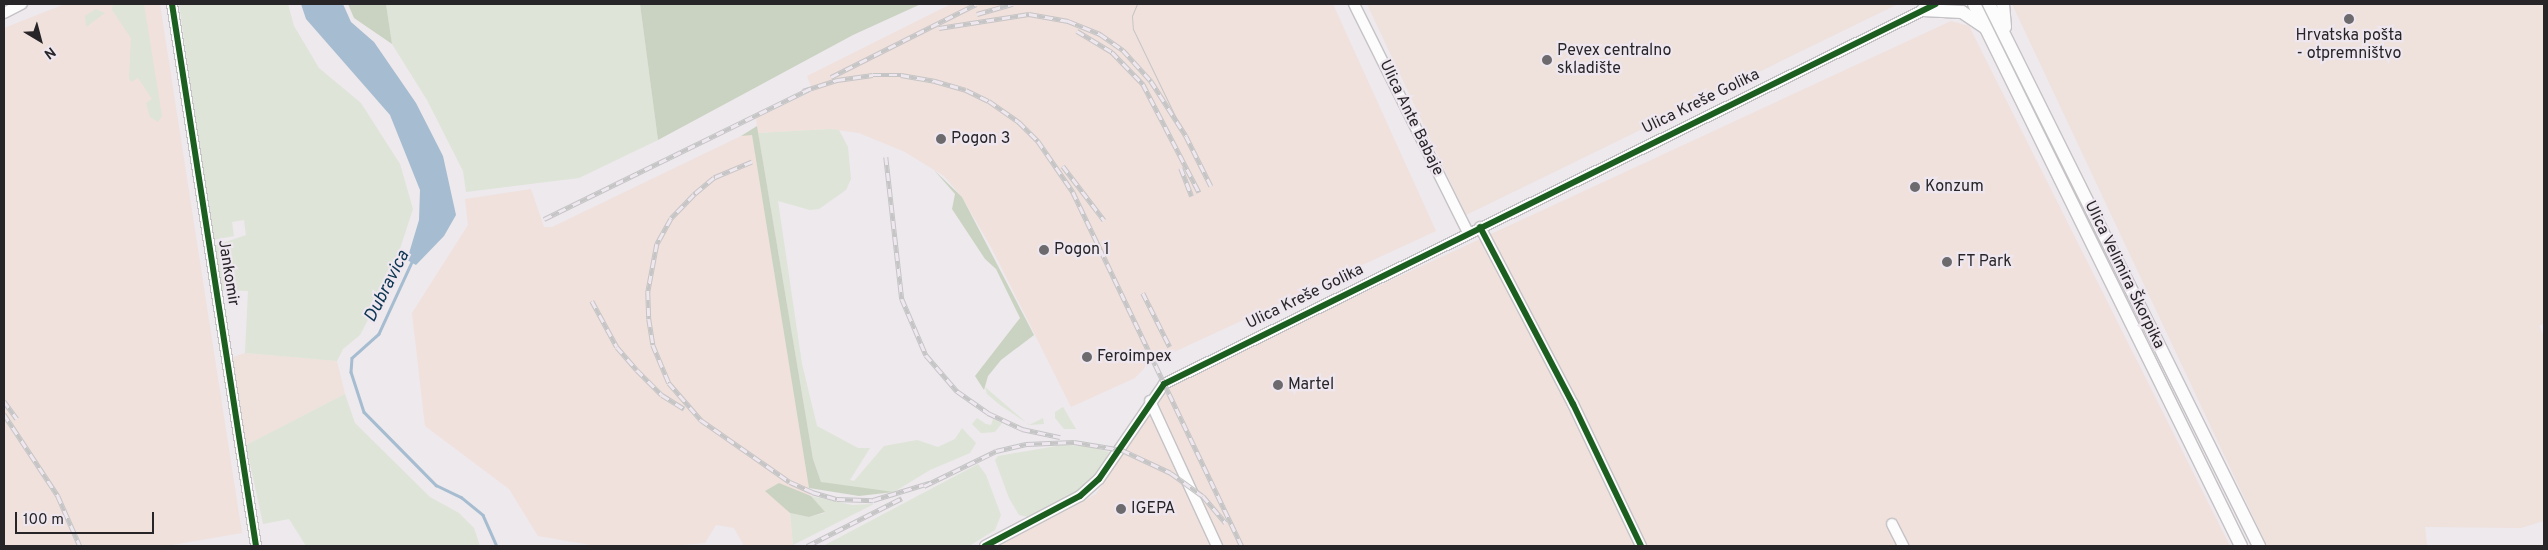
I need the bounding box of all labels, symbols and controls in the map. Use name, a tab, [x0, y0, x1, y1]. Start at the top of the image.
marker: Hrvatska pošta - otpremništvo	[2343, 13, 2355, 25]
north arrow	[15, 15, 65, 65]
place label: Hrvatska pošta - otpremništvo	[2296, 26, 2402, 64]
place label: Pevex centralno skladište	[1557, 41, 1671, 79]
text: N	[40, 43, 58, 62]
marker: Pevex centralno skladište	[1541, 54, 1553, 66]
street label: Ulica Ante Babaje	[1375, 57, 1447, 179]
street label: Ulica Kreše Golika	[1639, 65, 1763, 139]
place label: Pogon 3	[951, 129, 1010, 149]
marker: Pogon 3	[935, 133, 947, 145]
place label: Konzum	[1925, 177, 1984, 197]
marker: Konzum	[1909, 181, 1921, 193]
street label: Ulica Velimira Škorpika	[2080, 198, 2168, 352]
street label: Jankomir	[213, 238, 243, 308]
place label: Pogon 1	[1054, 240, 1110, 260]
marker: Pogon 1	[1038, 244, 1050, 256]
water label: Dubravica	[361, 247, 415, 327]
place label: FT Park	[1957, 252, 2012, 272]
marker: FT Park	[1941, 256, 1953, 268]
street label: Ulica Kreše Golika	[1243, 260, 1367, 334]
place label: Feroimpex	[1097, 347, 1172, 367]
marker: Feroimpex	[1081, 351, 1093, 363]
place label: Martel	[1288, 375, 1334, 395]
marker: Martel	[1272, 379, 1284, 391]
place label: IGEPA	[1131, 499, 1175, 519]
scale bar	[18, 502, 156, 534]
marker: IGEPA	[1115, 503, 1127, 515]
text: 100 m	[23, 511, 64, 530]

